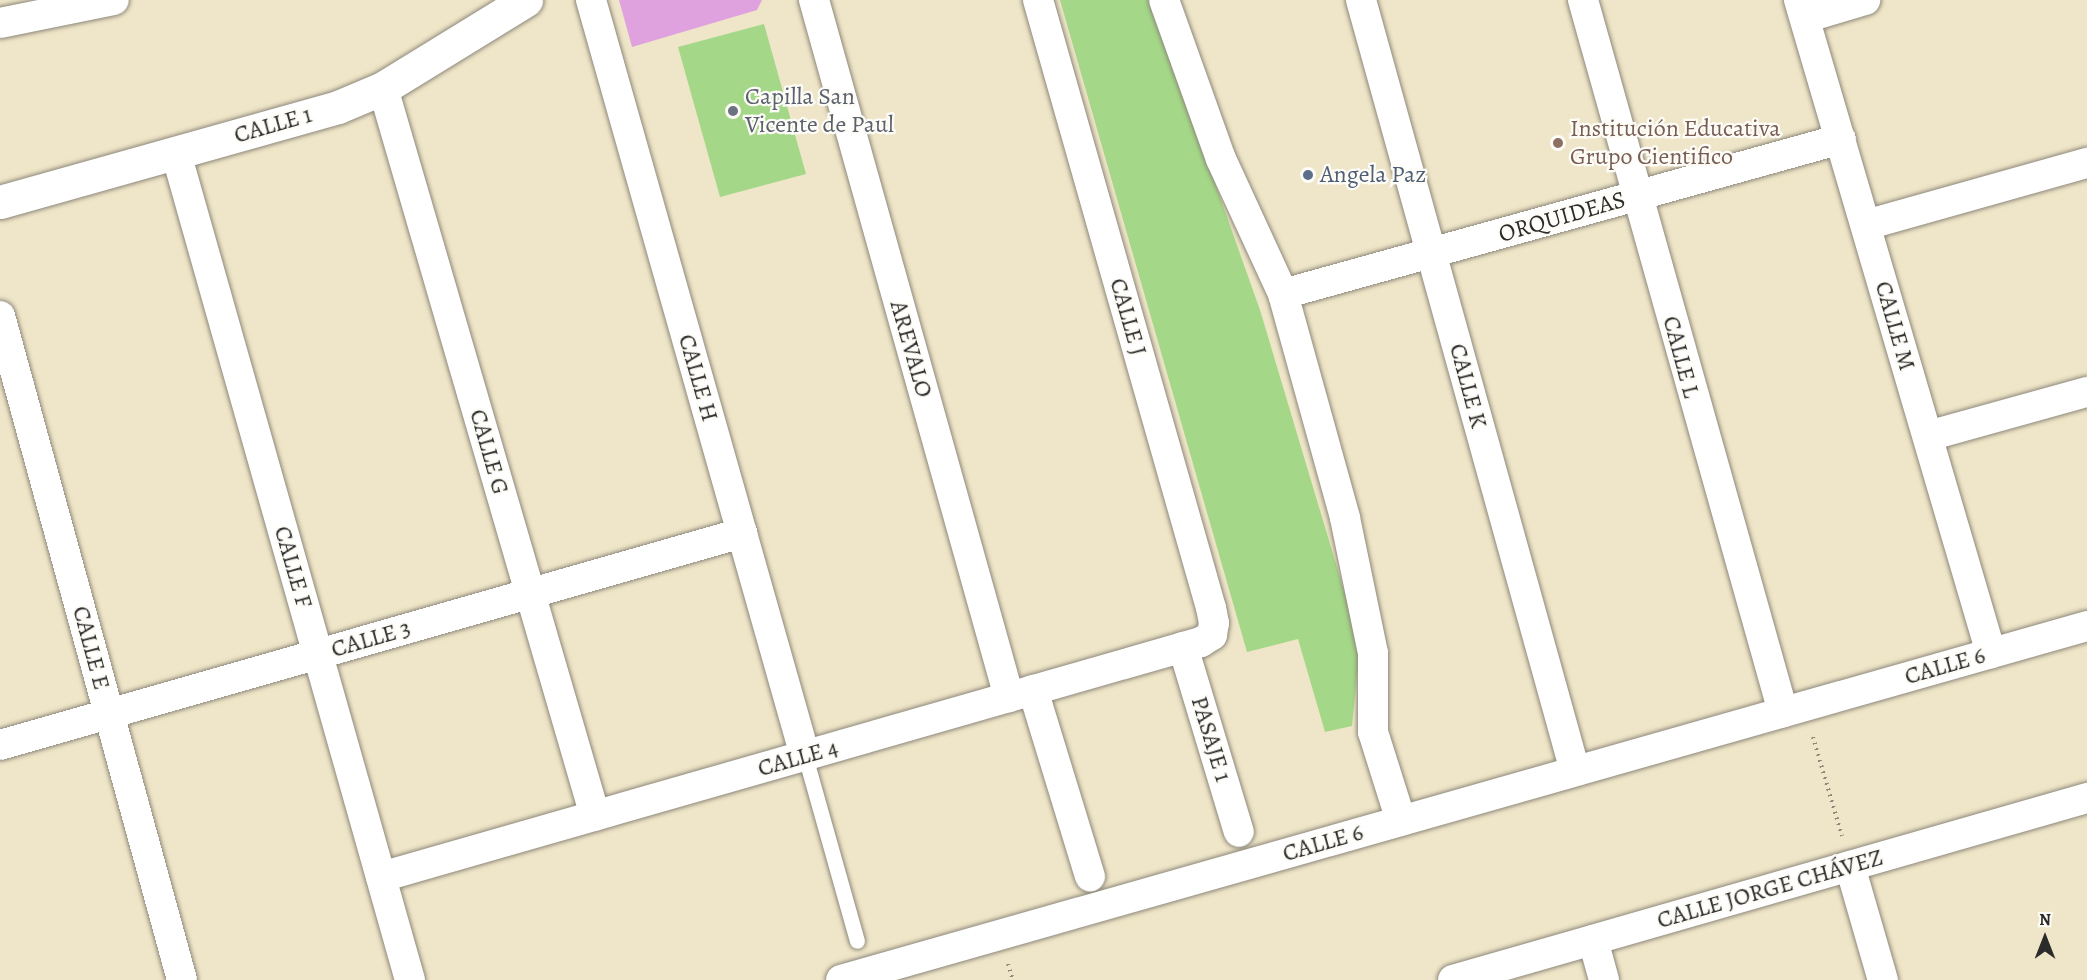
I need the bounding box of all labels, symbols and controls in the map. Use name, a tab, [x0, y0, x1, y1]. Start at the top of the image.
place label: Capilla San Vicente de Paul	[745, 83, 894, 139]
street label: CALLE 1	[231, 100, 315, 150]
marker: Capilla San Vicente de Paul	[726, 104, 740, 118]
place label: Institución Educativa Grupo Cientifico	[1570, 115, 1780, 171]
marker: Institución Educativa Grupo Cientifico	[1551, 136, 1565, 150]
place label: Angela Paz	[1320, 161, 1426, 189]
marker: Angela Paz	[1301, 168, 1315, 182]
street label: ORQUIDEAS	[1495, 185, 1629, 249]
street label: CALLE J	[1103, 275, 1153, 359]
street label: CALLE M	[1869, 278, 1921, 374]
street label: AREVALO	[883, 297, 939, 401]
street label: CALLE L	[1656, 313, 1706, 401]
street label: CALLE H	[672, 331, 724, 425]
street label: CALLE K	[1443, 341, 1493, 431]
street label: CALLE G	[463, 406, 515, 498]
street label: CALLE F	[268, 523, 318, 611]
street label: CALLE E	[66, 603, 116, 693]
street label: CALLE 3	[328, 614, 414, 664]
street label: CALLE 6	[1901, 641, 1989, 691]
street label: PASAJE 1	[1184, 693, 1238, 785]
street label: CALLE 4	[755, 733, 841, 783]
street label: CALLE 6	[1279, 818, 1367, 868]
street label: CALLE JORGE CHÁVEZ	[1654, 843, 1886, 935]
north arrow	[2015, 908, 2075, 968]
text: N	[2039, 909, 2051, 931]

